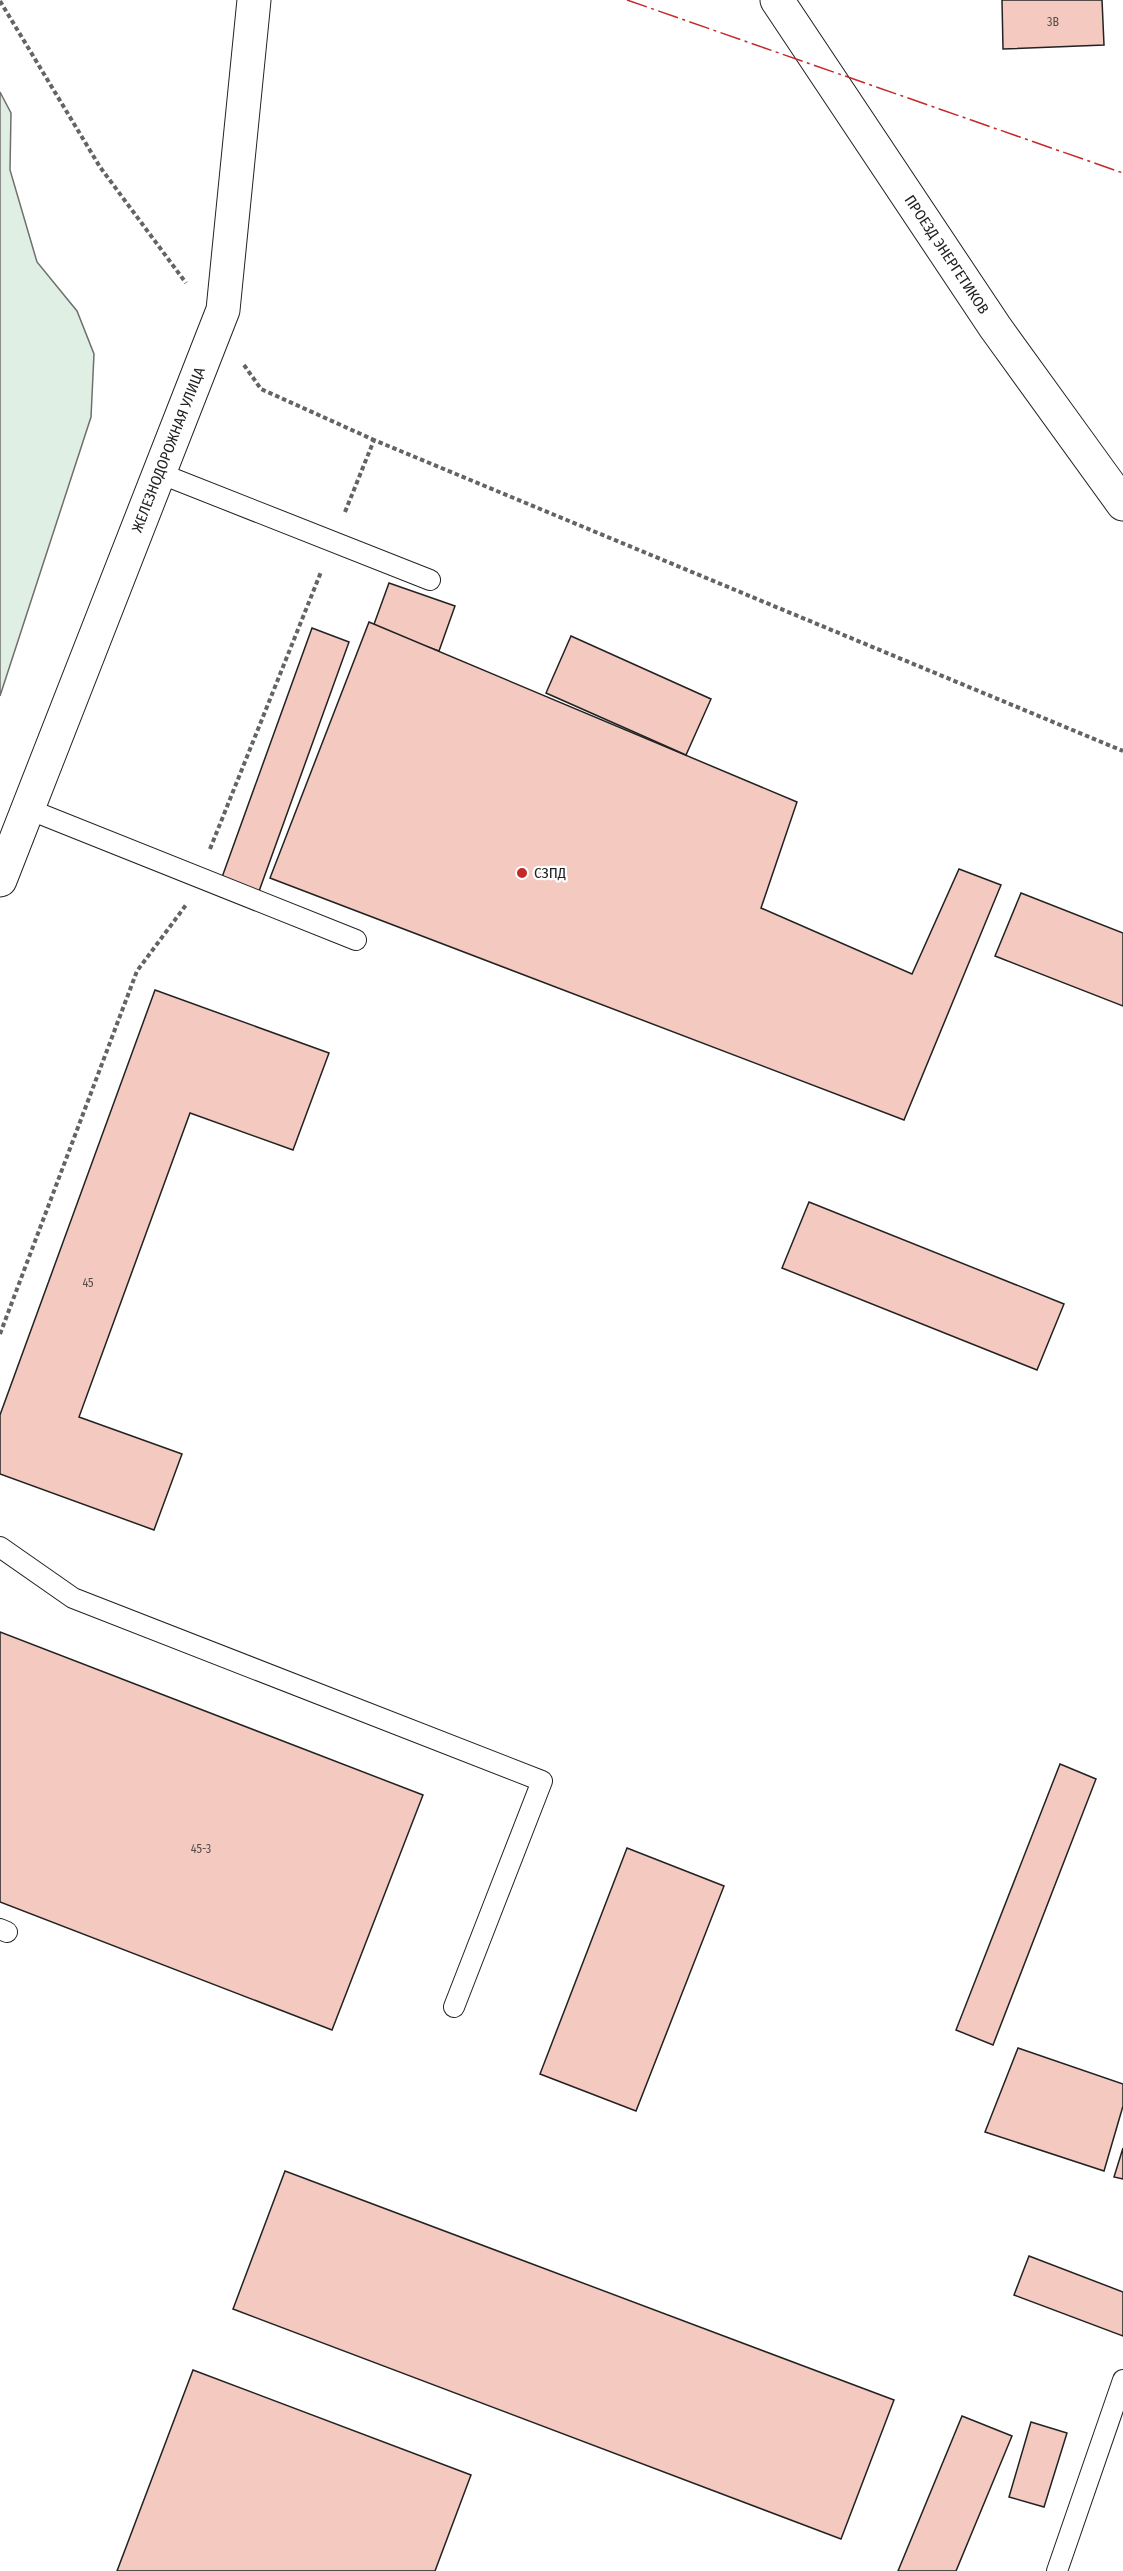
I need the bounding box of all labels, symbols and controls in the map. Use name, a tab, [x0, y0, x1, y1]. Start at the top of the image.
house number: 3В	[1047, 15, 1059, 29]
street label: ПРОЕЗД ЭНЕРГЕТИКОВ	[901, 192, 993, 317]
street label: ЖЕЛЕЗНОДОРОЖНАЯ УЛИЦА	[128, 364, 209, 535]
place label: СЗПД	[534, 864, 566, 882]
marker: СЗПД	[515, 866, 529, 880]
house number: 45	[82, 1276, 94, 1290]
house number: 45-3	[191, 1842, 211, 1856]

